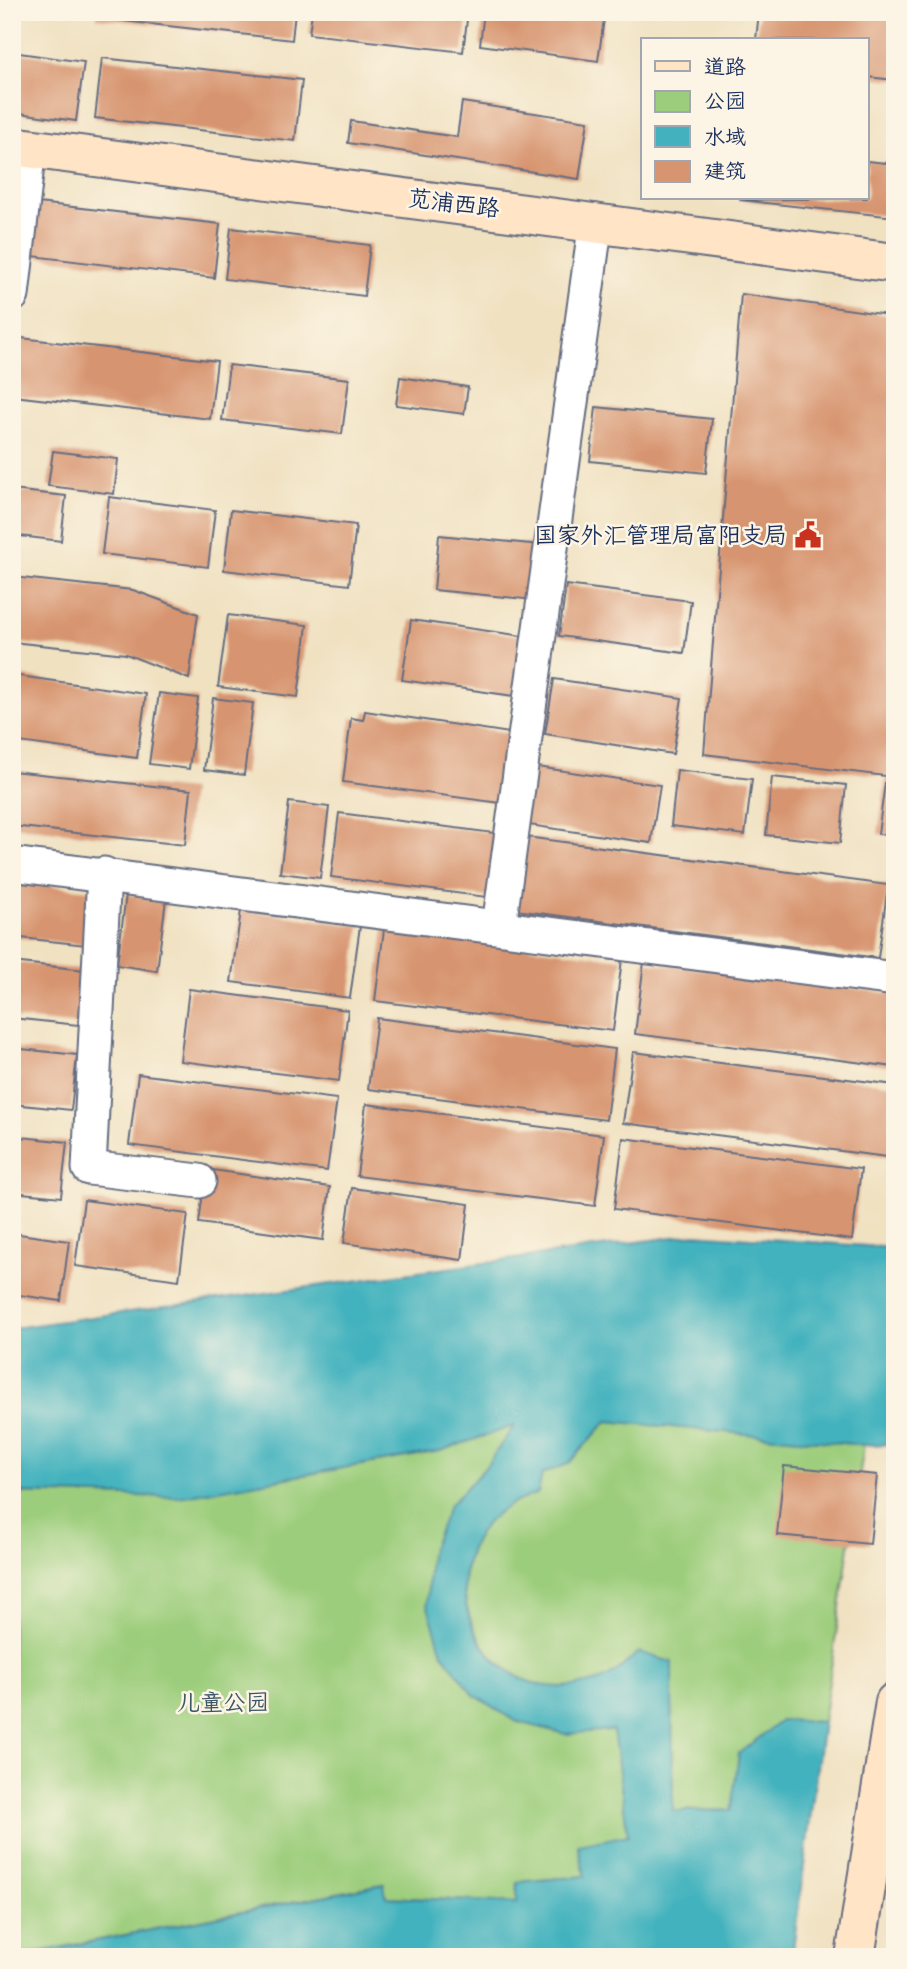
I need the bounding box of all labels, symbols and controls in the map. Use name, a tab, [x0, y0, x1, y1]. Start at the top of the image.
legend	[641, 38, 869, 200]
text: 道路	[704, 52, 746, 81]
text: 公园	[704, 86, 746, 115]
text: 水域	[704, 122, 746, 151]
text: 建筑	[704, 156, 746, 185]
street label: 苋浦西路	[407, 182, 502, 223]
place label: 国家外汇管理局富阳支局	[534, 519, 787, 550]
public building icon: 国家外汇管理局富阳支局	[793, 520, 823, 550]
park label: 儿童公园	[177, 1686, 269, 1717]

